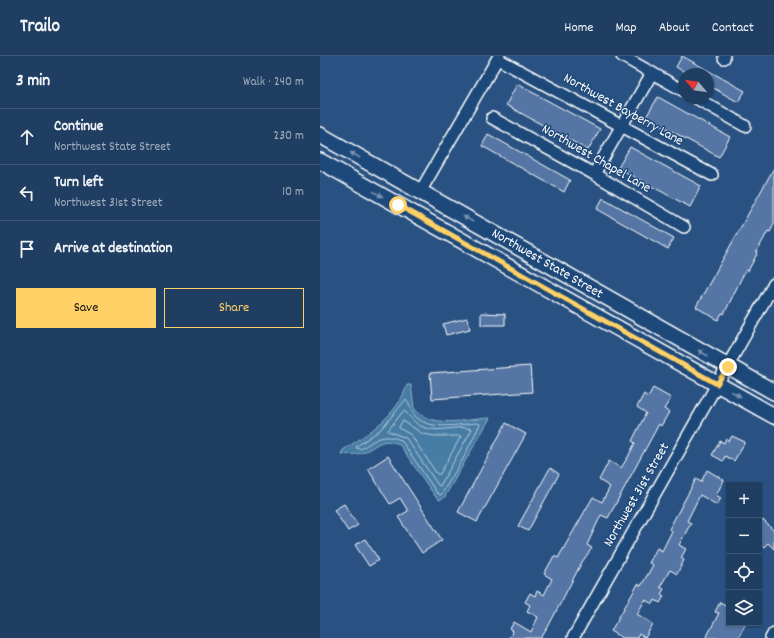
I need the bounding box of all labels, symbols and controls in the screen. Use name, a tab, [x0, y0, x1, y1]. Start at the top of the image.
text: Trailo	[20, 14, 60, 41]
text: Home	[564, 18, 593, 38]
text: Map	[615, 18, 637, 38]
text: About	[659, 18, 690, 38]
text: Contact	[712, 18, 754, 38]
north arrow	[678, 68, 714, 104]
street label: Northwest Bayberry Lane	[559, 69, 687, 151]
text: 3 min	[16, 70, 50, 94]
text: Walk · 240 m	[243, 73, 304, 92]
text: Continue	[54, 116, 103, 138]
street label: Northwest Chapel Lane	[538, 120, 654, 198]
icon: ahead	[16, 126, 38, 148]
text: 230 m	[274, 127, 304, 146]
text: Northwest State Street	[54, 138, 171, 157]
one-way arrow	[349, 152, 361, 159]
text: Turn left	[54, 172, 103, 194]
icon: left	[16, 182, 38, 204]
text: 10 m	[282, 183, 304, 202]
one-way arrow	[372, 190, 384, 197]
text: Northwest 31st Street	[54, 194, 163, 213]
route start	[389, 196, 407, 214]
one-way arrow	[462, 216, 474, 223]
street label: Northwest State Street	[488, 224, 606, 304]
icon: arrive	[16, 238, 38, 260]
text: Arrive at destination	[54, 238, 172, 260]
button: Save	[16, 288, 156, 328]
button: Share	[164, 288, 304, 328]
one-way arrow	[697, 349, 709, 356]
route end	[719, 358, 737, 376]
one-way arrow	[730, 391, 742, 398]
street label: Northwest 31st Street	[599, 439, 675, 551]
map controls	[726, 482, 762, 626]
button: +	[726, 482, 762, 518]
button: −	[726, 518, 762, 554]
button: locate	[726, 554, 762, 590]
button: layers	[726, 590, 762, 626]

